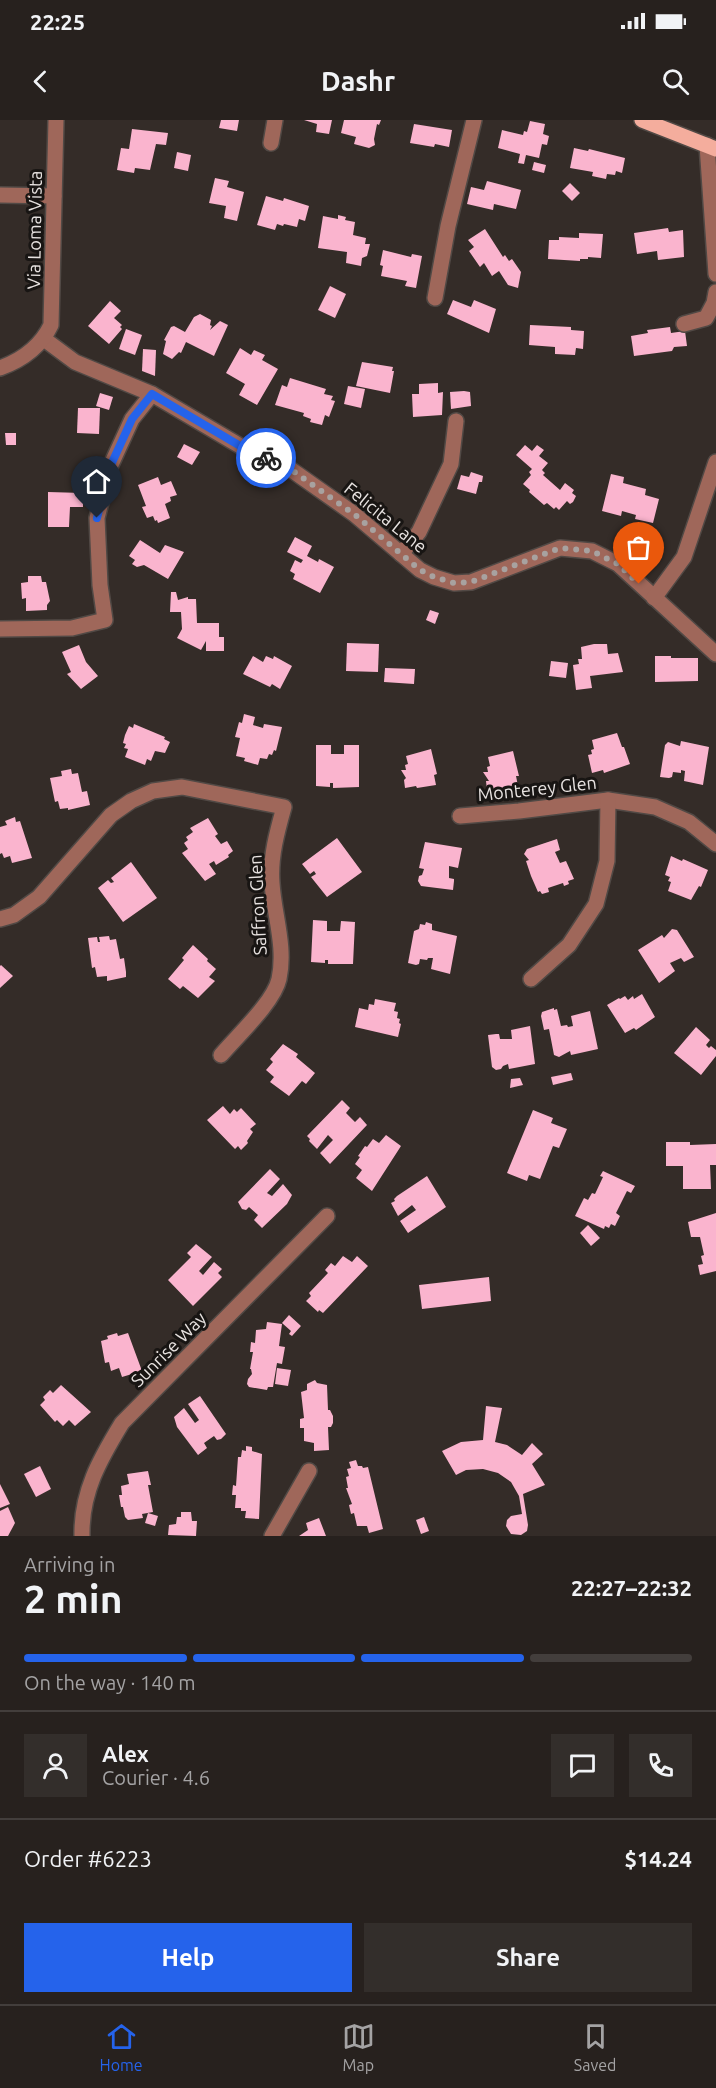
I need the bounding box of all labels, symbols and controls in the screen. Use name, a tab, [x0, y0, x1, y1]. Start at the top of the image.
text: 22:25	[30, 9, 85, 34]
icon: back	[24, 65, 57, 98]
icon: search	[659, 65, 692, 98]
text: Dashr	[321, 66, 395, 96]
street label: Via Loma Vista	[23, 170, 45, 290]
courier	[236, 428, 296, 488]
icon: bike	[250, 442, 283, 475]
pin	[71, 456, 122, 518]
icon: home	[80, 465, 113, 498]
street label: Felicita Lane	[341, 478, 431, 556]
pin	[613, 522, 664, 584]
icon: bag	[622, 531, 655, 564]
street label: Monterey Glen	[476, 772, 598, 804]
street label: Saffron Glen	[244, 854, 270, 956]
street label: Sunrise Way	[127, 1307, 210, 1390]
text: Arriving in	[24, 1553, 115, 1576]
text: 22:27–22:32	[571, 1575, 692, 1600]
text: 2 min	[24, 1577, 123, 1620]
text: On the way · 140 m	[24, 1671, 196, 1694]
button: person	[24, 1734, 87, 1797]
button: chat	[551, 1734, 614, 1797]
button: phone	[629, 1734, 692, 1797]
text: Alex	[102, 1741, 149, 1766]
text: Courier · 4.6	[102, 1766, 210, 1789]
text: Order #6223	[24, 1846, 152, 1871]
text: $14.24	[625, 1846, 692, 1871]
button: Help	[24, 1923, 352, 1992]
button: Share	[364, 1923, 692, 1992]
tab: Home	[100, 2020, 143, 2074]
tab: Map	[342, 2020, 375, 2074]
tab: Saved	[574, 2020, 616, 2074]

